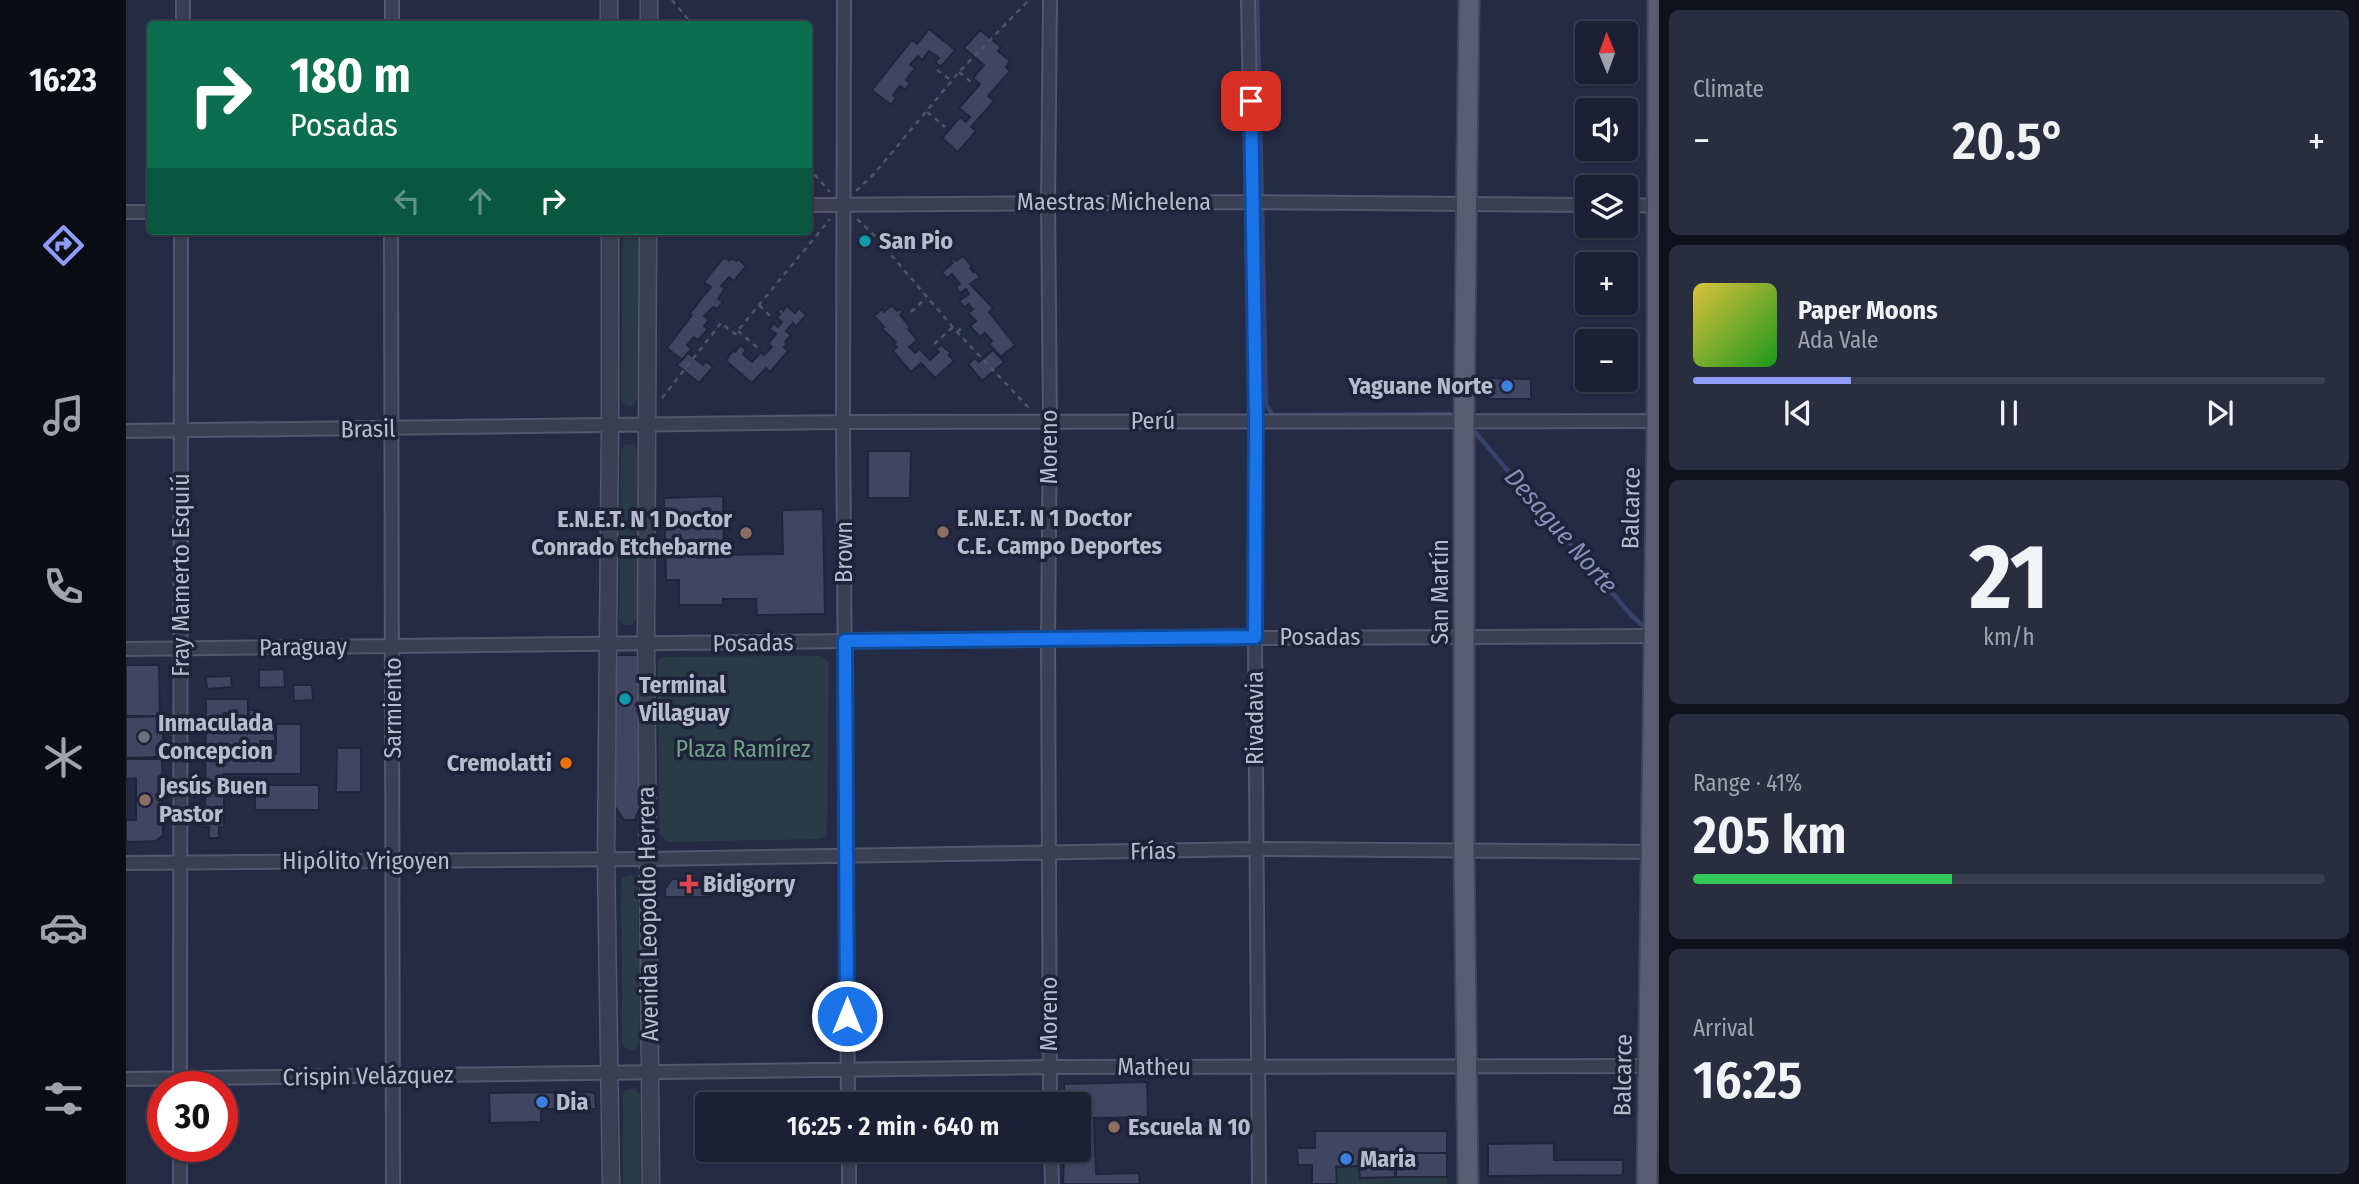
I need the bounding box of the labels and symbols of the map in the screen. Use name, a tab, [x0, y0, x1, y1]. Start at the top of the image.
north arrow	[1575, 21, 1638, 84]
pin	[1221, 71, 1281, 131]
street label: Maestras Michelena	[1017, 188, 1211, 216]
place label: San Pio	[879, 227, 953, 255]
marker: San Pio	[857, 233, 873, 249]
place label: Yaguane Norte	[1347, 372, 1493, 400]
marker: Yaguane Norte	[1499, 378, 1515, 394]
street label: Perú	[1131, 407, 1175, 435]
street label: Moreno	[1035, 410, 1063, 484]
street label: Brasil	[340, 415, 396, 443]
water label: Desague Norte	[1498, 462, 1624, 600]
street label: Balcarce	[1616, 467, 1646, 549]
street label: Fray Mamerto Esquiú	[167, 473, 195, 677]
place label: E.N.E.T. N 1 Doctor C.E. Campo Deportes	[957, 504, 1163, 560]
place label: E.N.E.T. N 1 Doctor Conrado Etchebarne	[531, 505, 732, 561]
street label: Brown	[830, 521, 858, 583]
marker: E.N.E.T. N 1 Doctor C.E. Campo Deportes	[935, 524, 951, 540]
marker: E.N.E.T. N 1 Doctor Conrado Etchebarne	[738, 525, 754, 541]
street label: San Martín	[1426, 539, 1454, 645]
street label: Posadas	[1280, 623, 1361, 651]
street label: Posadas	[712, 628, 794, 658]
street label: Paraguay	[259, 632, 347, 662]
street label: Sarmiento	[379, 657, 407, 759]
place label: Terminal Villaguay	[638, 671, 730, 727]
street label: Rivadavia	[1241, 671, 1269, 765]
marker: Terminal Villaguay	[617, 691, 633, 707]
place label: Inmaculada Concepcion	[158, 709, 273, 765]
marker: Inmaculada Concepcion	[136, 729, 152, 745]
park label: Plaza Ramírez	[676, 735, 810, 763]
place label: Cremolatti	[447, 749, 552, 777]
marker: Cremolatti	[558, 755, 574, 771]
place label: Jesús Buen Pastor	[158, 772, 267, 828]
street label: Avenida Leopoldo Herrera	[632, 786, 664, 1042]
marker: Jesús Buen Pastor	[137, 792, 153, 808]
street label: Frías	[1130, 837, 1176, 865]
street label: Hipólito Yrigoyen	[282, 847, 450, 875]
place label: Bidigorry	[703, 870, 796, 898]
marker: Bidigorry	[681, 876, 697, 892]
street label: Moreno	[1035, 977, 1063, 1051]
position arrow	[810, 979, 884, 1053]
street label: Balcarce	[1608, 1034, 1638, 1116]
street label: Matheu	[1117, 1053, 1191, 1081]
street label: Crispin Velázquez	[282, 1061, 454, 1091]
speed limit sign: 30	[147, 1071, 238, 1162]
place label: Dia	[556, 1088, 588, 1116]
marker: Dia	[534, 1094, 550, 1110]
place label: Escuela N 10	[1128, 1113, 1251, 1141]
marker: Escuela N 10	[1106, 1119, 1122, 1135]
place label: Maria	[1360, 1145, 1416, 1173]
marker: Maria	[1338, 1151, 1354, 1167]

